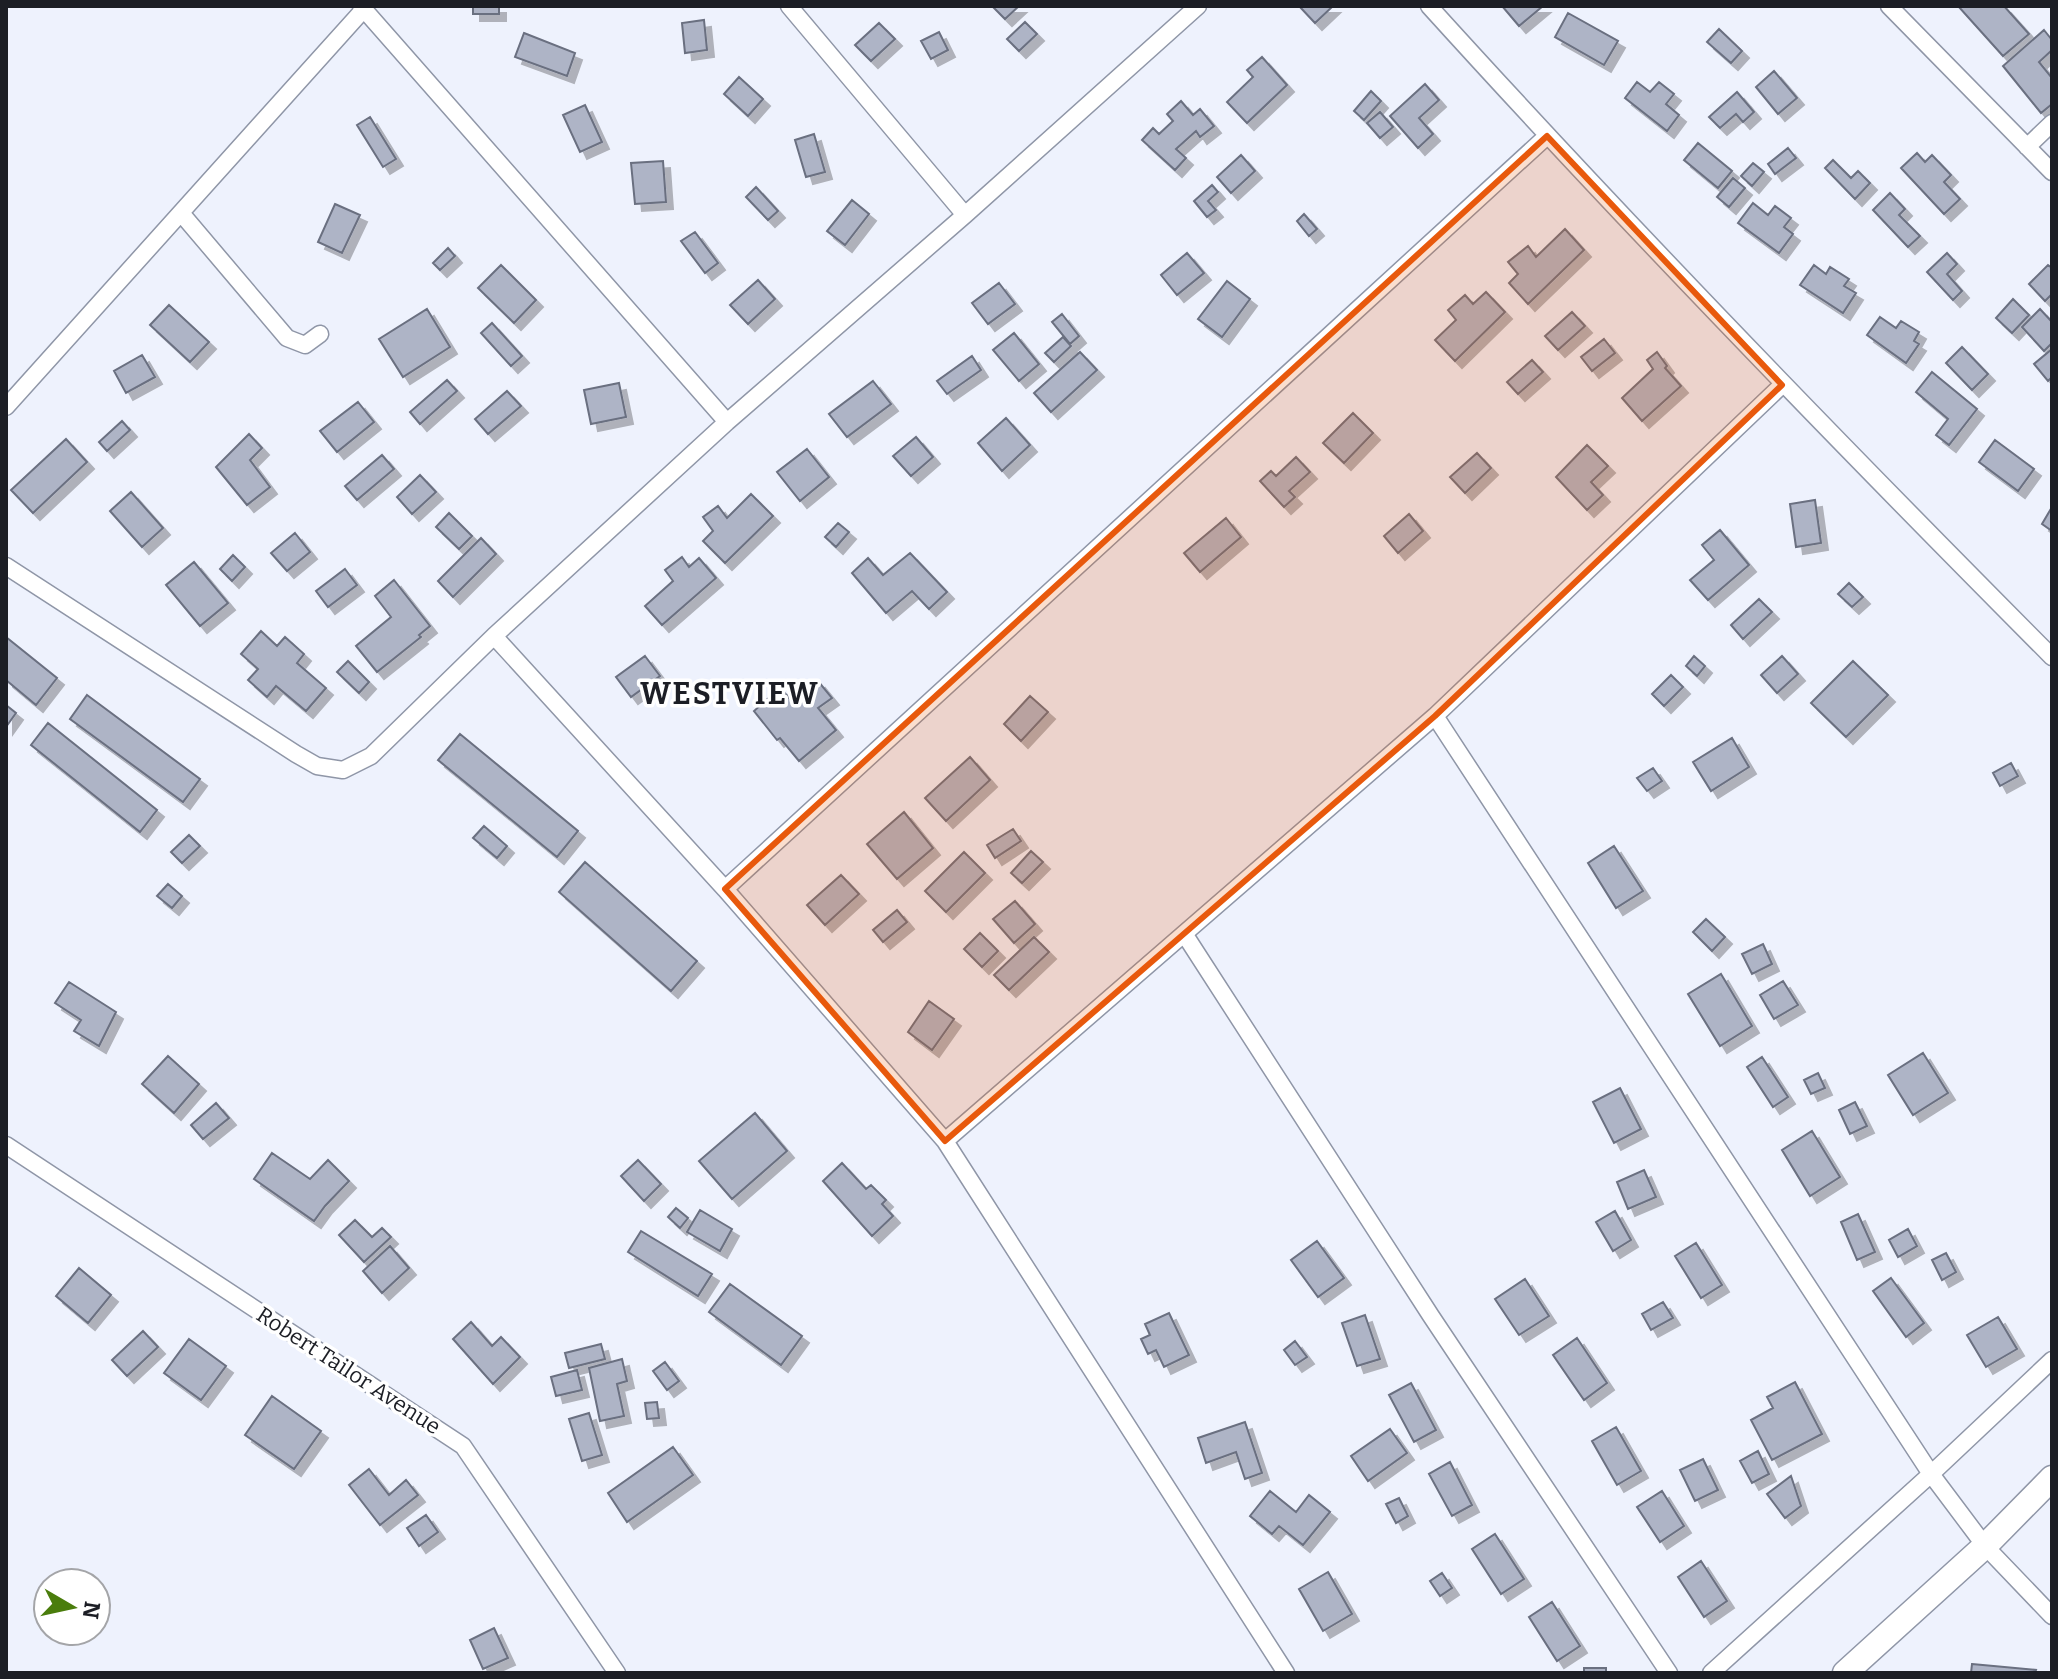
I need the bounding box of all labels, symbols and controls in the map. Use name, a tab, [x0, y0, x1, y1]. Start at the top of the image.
district label: WESTVIEW	[640, 676, 820, 712]
street label: Robert Tailor Avenue	[252, 1301, 446, 1440]
north arrow	[32, 1567, 112, 1647]
text: N	[77, 1600, 106, 1621]

